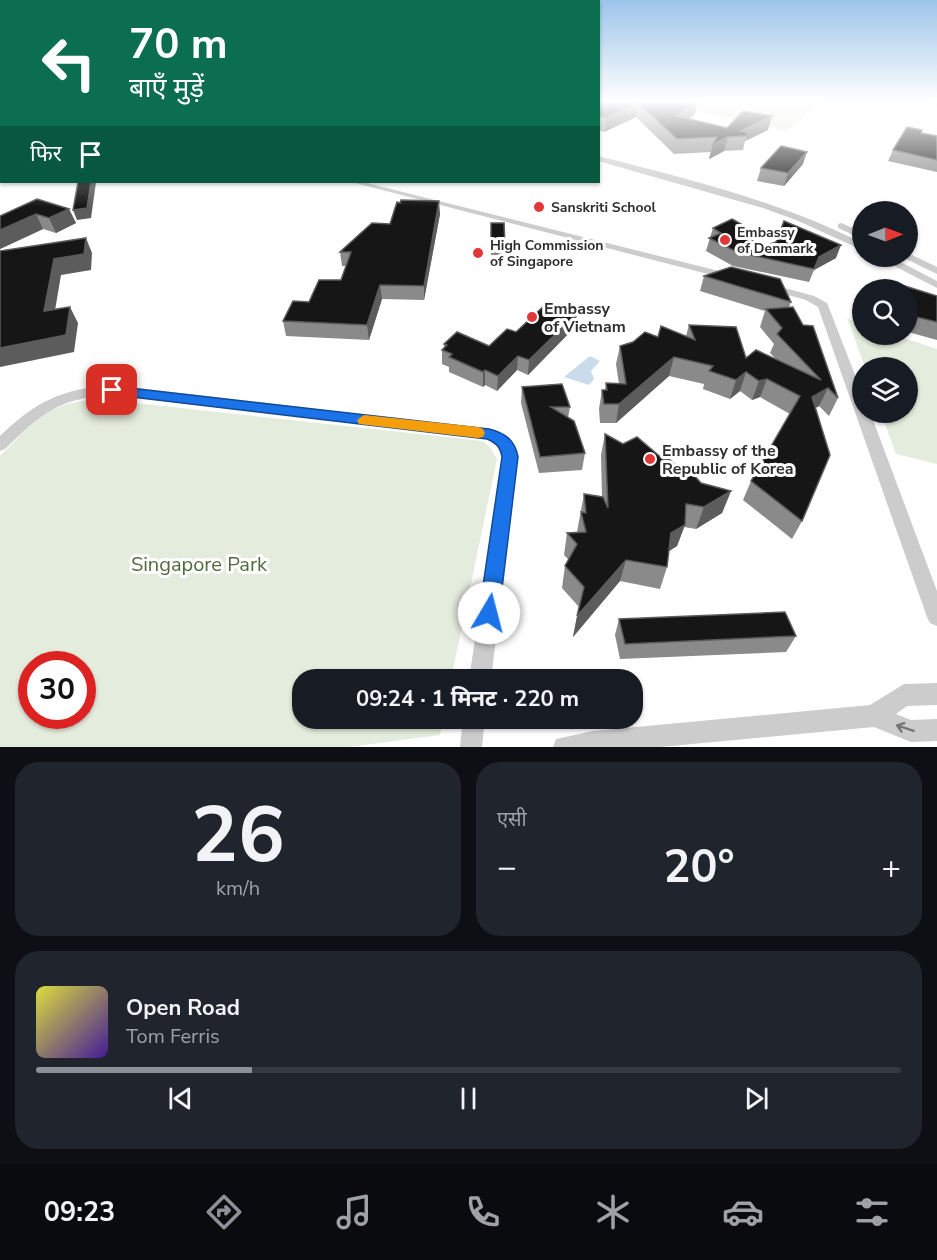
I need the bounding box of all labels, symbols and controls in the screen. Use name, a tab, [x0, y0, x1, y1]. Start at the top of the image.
text: 70 m	[129, 16, 228, 73]
icon: left	[30, 24, 108, 102]
text: बाएँ मुड़ें	[129, 70, 204, 107]
icon: arrive	[74, 138, 107, 171]
text: फिर	[30, 139, 62, 169]
place label: Sanskriti School	[551, 198, 657, 217]
marker: Sanskriti School	[532, 200, 546, 214]
north arrow	[852, 201, 918, 267]
map controls	[852, 201, 918, 423]
place label: Embassy of Denmark	[737, 223, 814, 258]
marker: Embassy of Denmark	[718, 233, 732, 247]
place label: High Commission of Singapore	[490, 236, 604, 271]
marker: High Commission of Singapore	[471, 246, 485, 260]
button: search	[852, 279, 918, 345]
place label: Embassy of Vietnam	[544, 298, 626, 338]
marker: Embassy of Vietnam	[525, 310, 539, 324]
button: layers	[852, 357, 918, 423]
pin	[86, 364, 137, 415]
icon: arrive	[95, 373, 128, 406]
place label: Embassy of the Republic of Korea	[662, 440, 793, 480]
marker: Embassy of the Republic of Korea	[643, 452, 657, 466]
park label: Singapore Park	[131, 551, 268, 578]
position arrow	[457, 581, 521, 645]
speed limit sign: 30	[18, 651, 96, 729]
text: 09:24 · 1 मिनट · 220 m	[356, 684, 579, 714]
one-way arrow	[895, 722, 914, 733]
text: 26	[191, 782, 285, 889]
text: एसी	[497, 806, 527, 833]
text: 20°	[663, 837, 735, 898]
text: −	[497, 845, 517, 890]
text: +	[881, 845, 901, 890]
text: km/h	[216, 875, 260, 902]
text: Open Road	[126, 993, 240, 1023]
text: Tom Ferris	[126, 1023, 220, 1050]
icon: previous	[164, 1082, 197, 1115]
icon: pause	[452, 1082, 485, 1115]
icon: next	[740, 1082, 773, 1115]
icon: directions	[203, 1191, 245, 1233]
icon: music	[333, 1191, 375, 1233]
icon: phone	[462, 1191, 504, 1233]
icon: climate	[592, 1191, 634, 1233]
icon: car	[722, 1191, 764, 1233]
icon: filters	[851, 1191, 893, 1233]
text: 09:23	[44, 1194, 115, 1231]

